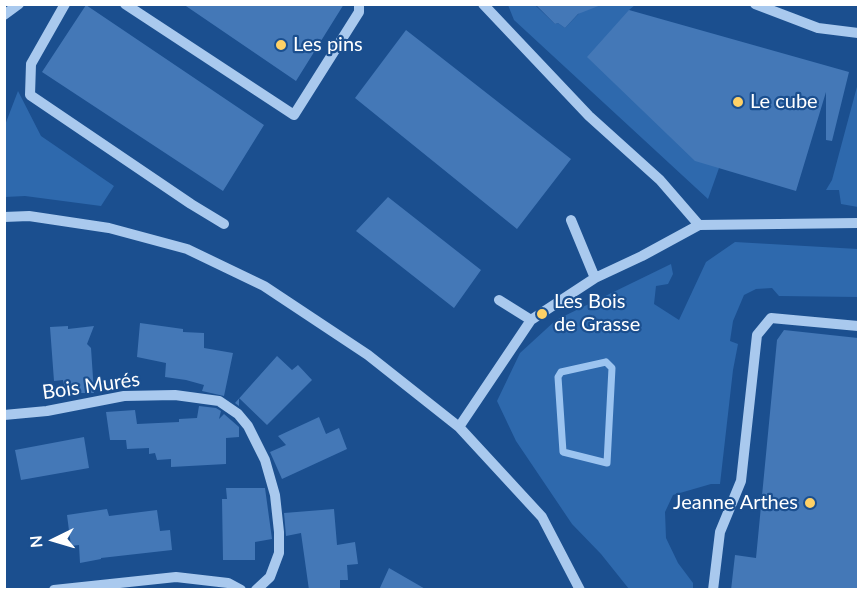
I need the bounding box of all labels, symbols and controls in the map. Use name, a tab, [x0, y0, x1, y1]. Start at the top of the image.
place label: Les pins	[293, 33, 363, 57]
marker: Les pins	[274, 38, 288, 52]
place label: Le cube	[750, 90, 818, 114]
marker: Le cube	[731, 95, 745, 109]
place label: Les Bois de Grasse	[554, 290, 640, 337]
marker: Les Bois de Grasse	[535, 307, 549, 321]
street label: Bois Murés	[41, 367, 141, 405]
place label: Jeanne Arthes	[673, 491, 798, 515]
marker: Jeanne Arthes	[803, 496, 817, 510]
north arrow	[24, 510, 84, 570]
text: N	[26, 535, 46, 549]

